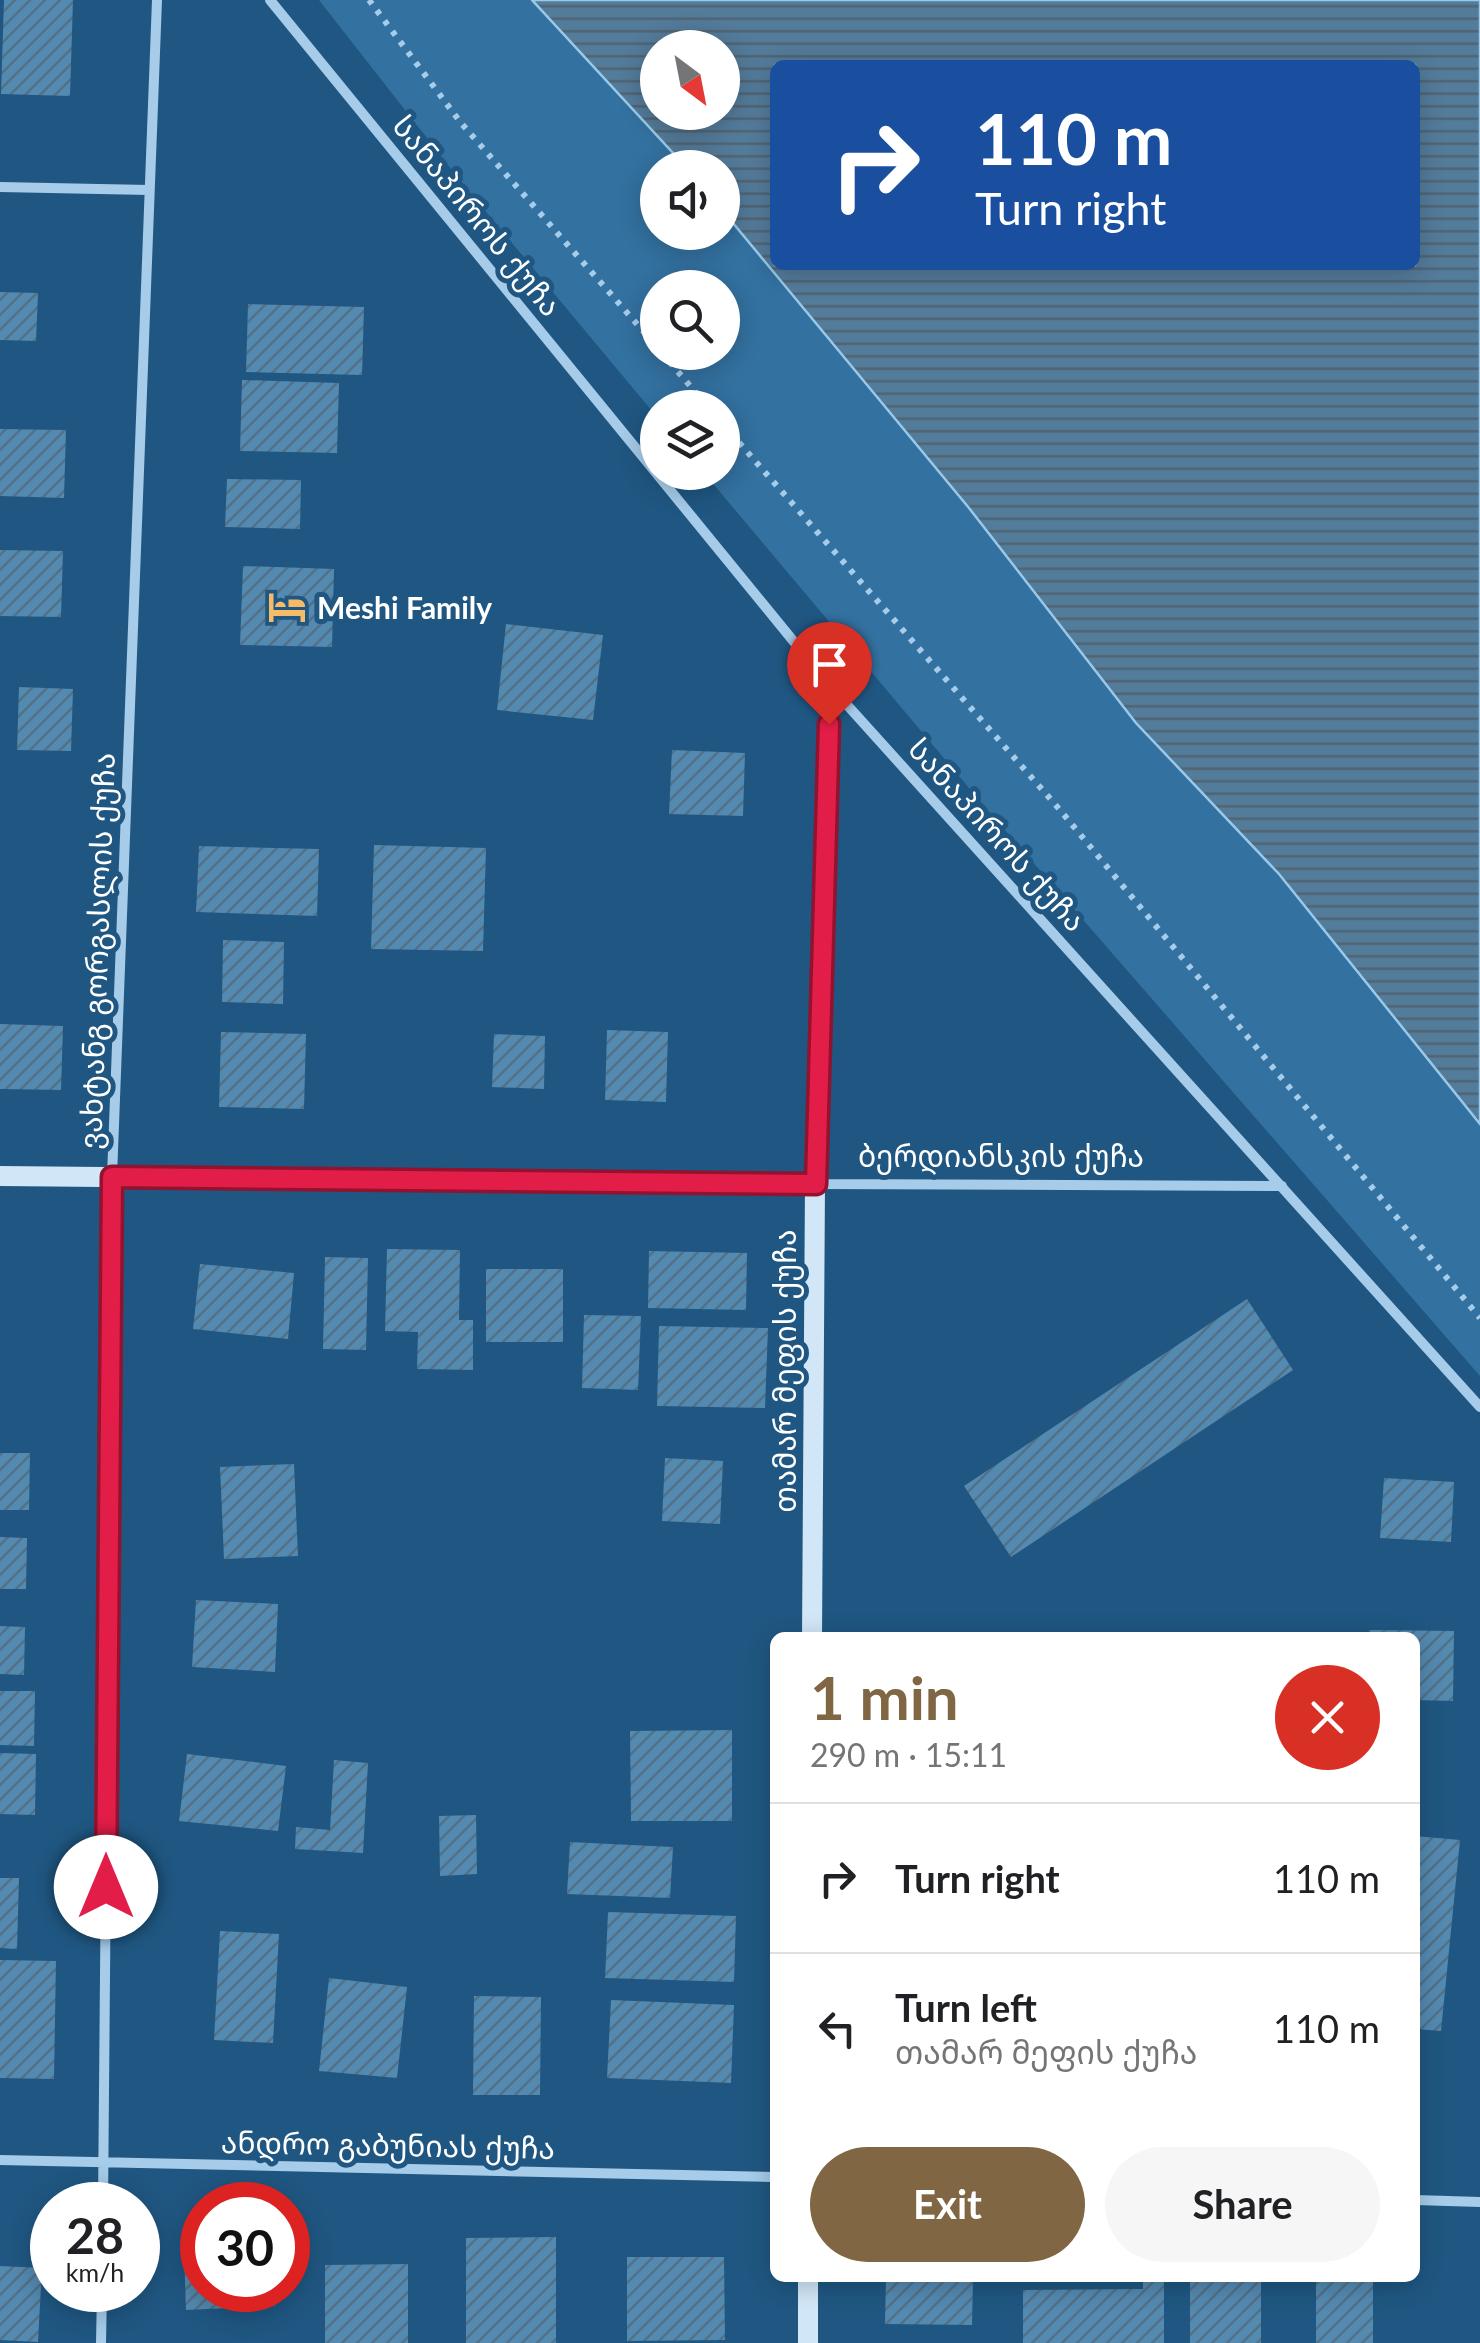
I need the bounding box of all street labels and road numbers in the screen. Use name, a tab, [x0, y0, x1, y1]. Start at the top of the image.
street label: სანაპიროს ქუჩა	[384, 107, 570, 324]
street label: სანაპიროს ქუჩა	[900, 730, 1094, 939]
street label: ვახტანგ გორგასლის ქუჩა	[71, 752, 123, 1150]
street label: ბერდიანსკის ქუჩა	[858, 1137, 1144, 1175]
street label: თამარ მეფის ქუჩა	[766, 1229, 804, 1513]
street label: ანდრო გაბუნიას ქუჩა	[221, 2123, 555, 2167]

